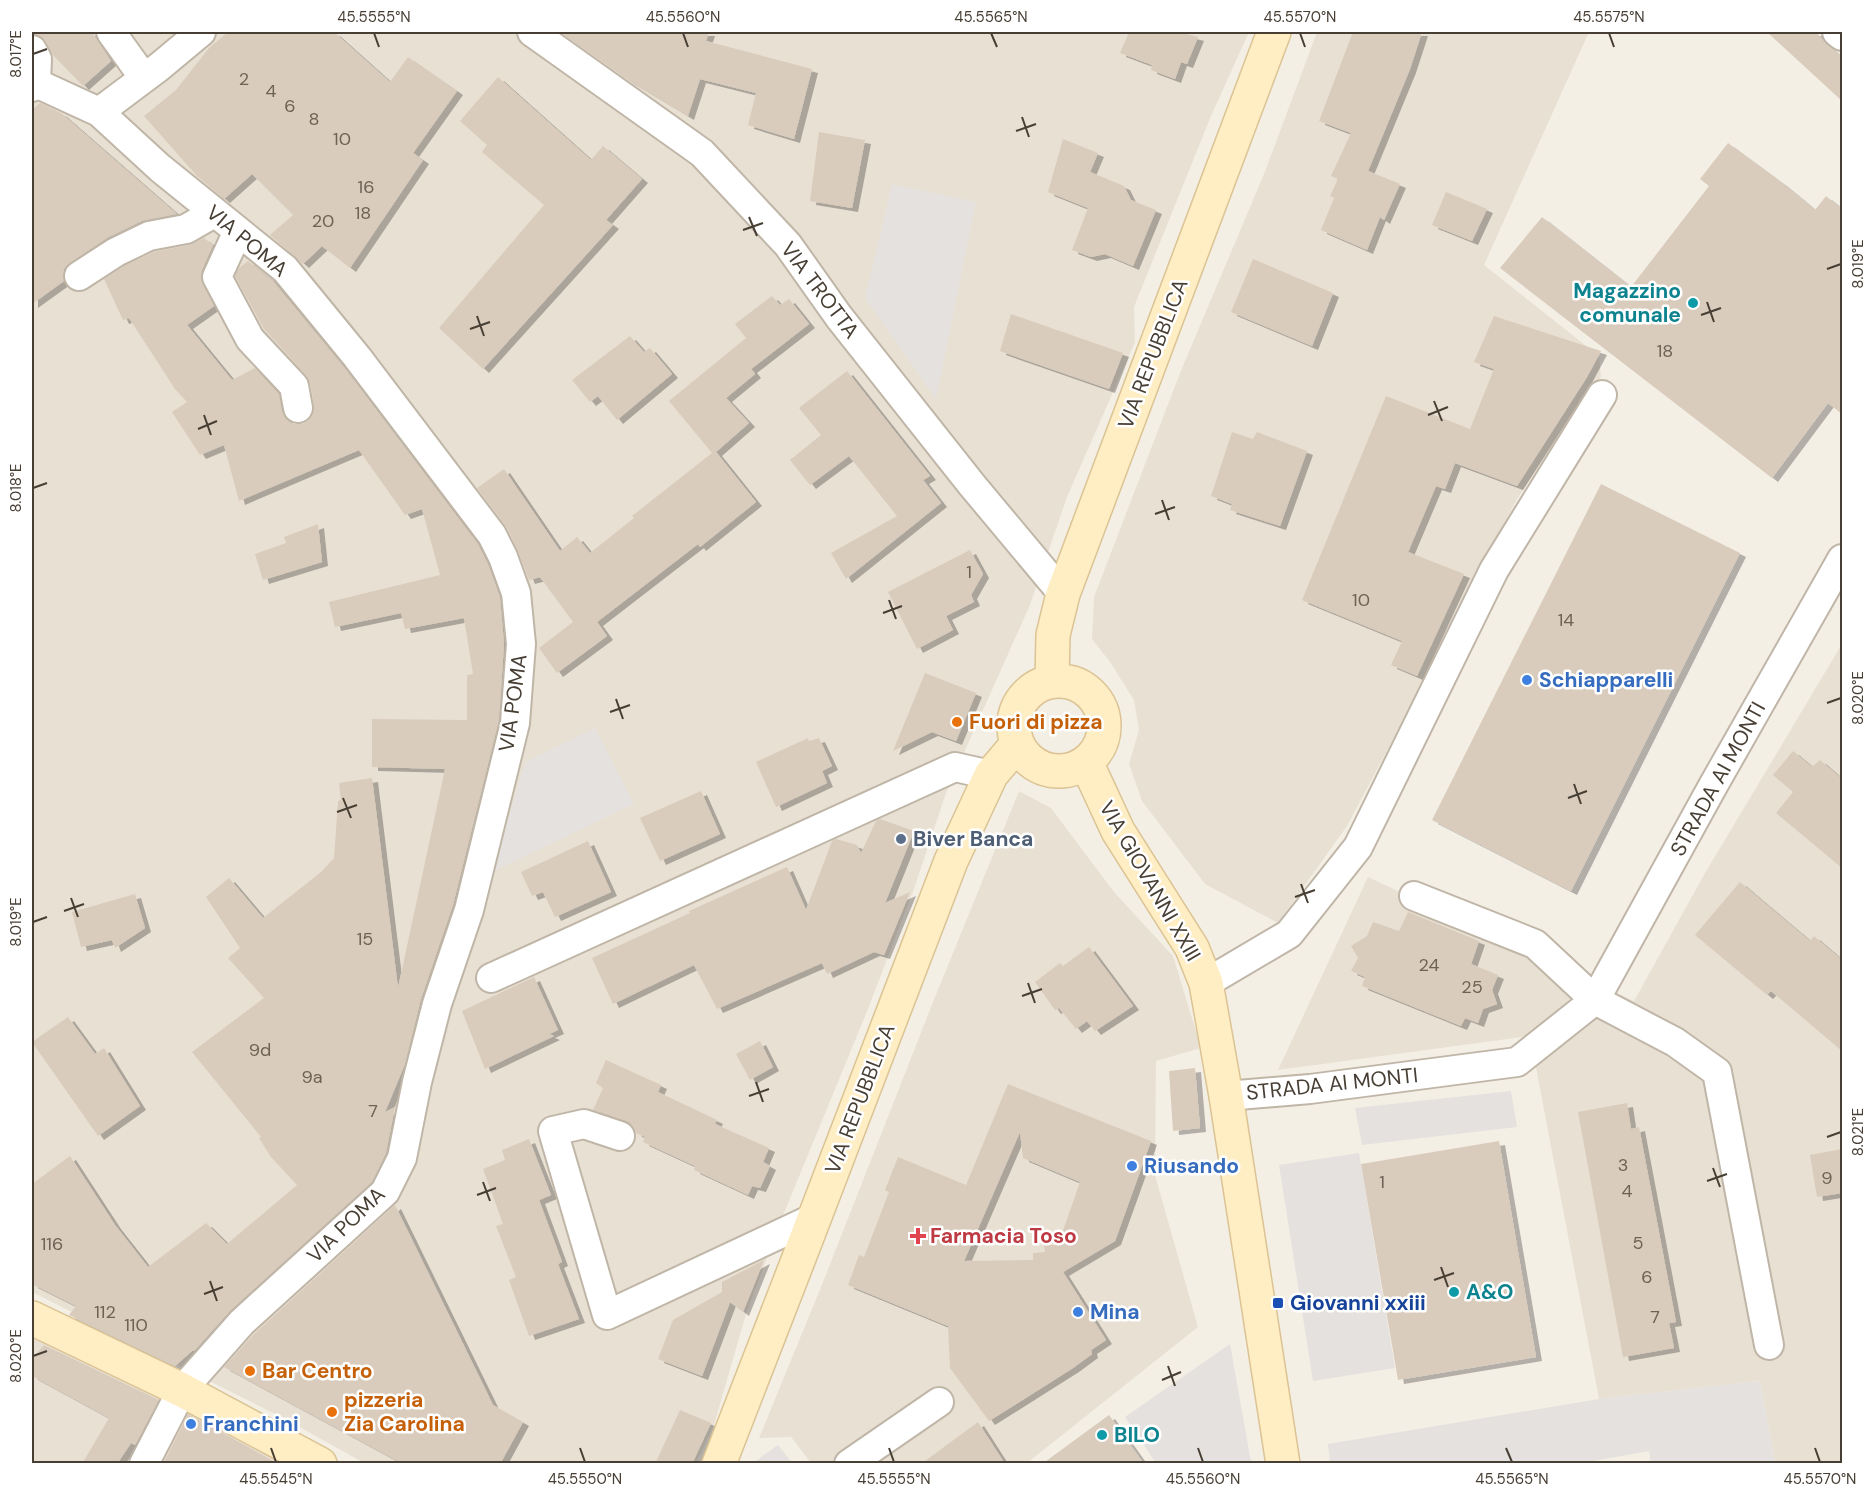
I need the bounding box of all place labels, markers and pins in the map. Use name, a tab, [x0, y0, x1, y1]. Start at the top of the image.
place label: Magazzino comunale	[1573, 277, 1681, 329]
marker: Magazzino comunale	[1686, 296, 1700, 310]
place label: Schiapparelli	[1539, 666, 1673, 694]
marker: Schiapparelli	[1520, 673, 1534, 687]
place label: Fuori di pizza	[969, 708, 1103, 736]
marker: Fuori di pizza	[950, 715, 964, 729]
place label: Biver Banca	[913, 825, 1033, 853]
marker: Biver Banca	[894, 832, 908, 846]
place label: Riusando	[1144, 1152, 1239, 1180]
marker: Riusando	[1125, 1159, 1139, 1173]
place label: Farmacia Toso	[930, 1222, 1077, 1250]
marker: Farmacia Toso	[911, 1229, 925, 1243]
place label: A&O	[1466, 1278, 1513, 1306]
marker: A&O	[1447, 1285, 1461, 1299]
place label: Giovanni xxiii	[1290, 1289, 1426, 1317]
marker: Giovanni xxiii	[1271, 1296, 1285, 1310]
place label: Mina	[1090, 1298, 1140, 1326]
marker: Mina	[1071, 1305, 1085, 1319]
place label: Bar Centro	[262, 1357, 373, 1385]
marker: Bar Centro	[243, 1364, 257, 1378]
place label: pizzeria Zia Carolina	[344, 1386, 465, 1438]
marker: pizzeria Zia Carolina	[325, 1405, 339, 1419]
place label: Franchini	[203, 1410, 299, 1438]
marker: Franchini	[184, 1417, 198, 1431]
place label: BILO	[1114, 1421, 1160, 1449]
marker: BILO	[1095, 1428, 1109, 1442]

